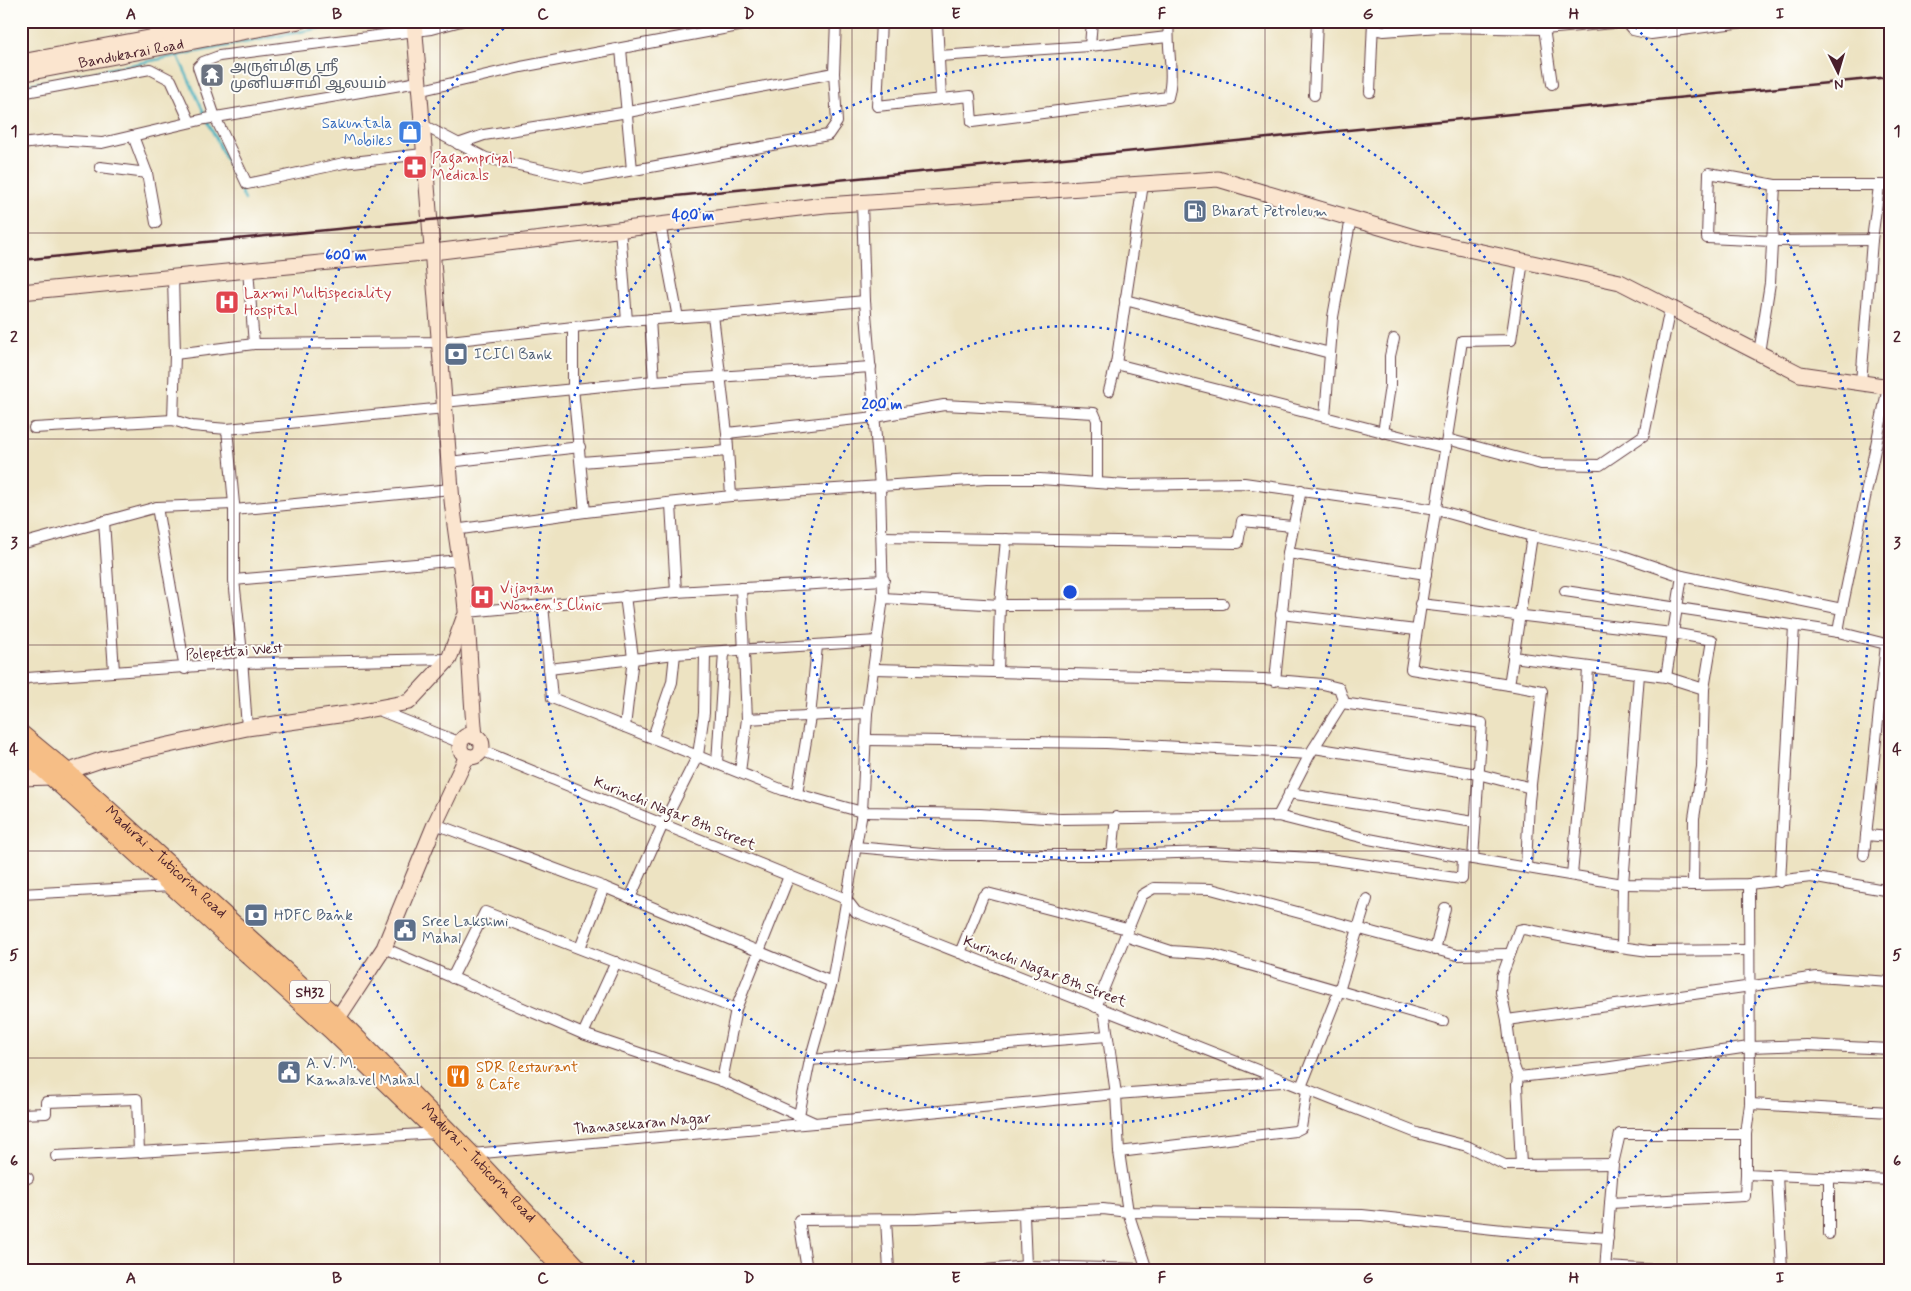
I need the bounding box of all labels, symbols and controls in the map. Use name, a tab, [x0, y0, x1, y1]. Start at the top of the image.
text: A	[126, 4, 136, 25]
text: B	[332, 4, 342, 25]
text: C	[537, 4, 549, 25]
text: D	[743, 4, 755, 25]
text: E	[951, 4, 961, 25]
text: F	[1158, 4, 1167, 25]
text: G	[1363, 4, 1374, 25]
text: H	[1569, 4, 1580, 25]
text: I	[1776, 4, 1785, 25]
street label: Bandukarai Road	[77, 34, 185, 74]
north arrow	[1814, 48, 1864, 98]
place label: அருள்மிகு ஶ்ரீ முனியசாமி ஆலயம்	[230, 57, 387, 94]
temple icon: அருள்மிகு ஶ்ரீ முனியசாமி ஆலயம்	[199, 62, 225, 88]
text: N	[1834, 75, 1844, 93]
place label: Sakuntala Mobiles	[322, 114, 392, 151]
shop icon: Sakuntala Mobiles	[397, 119, 423, 145]
text: 1	[10, 121, 18, 142]
text: 1	[1893, 121, 1901, 142]
place label: Pagampriyal Medicals	[432, 149, 513, 186]
pharmacy icon: Pagampriyal Medicals	[402, 154, 428, 180]
fuel station icon: Bharat Petroleum	[1182, 198, 1208, 224]
place label: Bharat Petroleum	[1212, 202, 1328, 222]
text: 400 m	[672, 206, 714, 226]
text: 600 m	[325, 246, 367, 266]
place label: Laxmi Multispeciality Hospital	[244, 284, 392, 321]
hospital icon: Laxmi Multispeciality Hospital	[214, 289, 240, 315]
text: 2	[10, 327, 18, 348]
text: 2	[1893, 327, 1901, 348]
bank icon: ICICI Bank	[443, 341, 469, 367]
place label: ICICI Bank	[474, 345, 553, 365]
text: 200 m	[862, 395, 903, 415]
text: 3	[10, 533, 18, 554]
text: 3	[1893, 533, 1901, 554]
place label: Vijayam Women's Clinic	[500, 579, 602, 616]
centre of rings	[1061, 583, 1079, 601]
hospital icon: Vijayam Women's Clinic	[469, 584, 495, 610]
street label: Polepettai West	[185, 639, 284, 665]
text: 4	[9, 739, 19, 760]
text: 4	[1892, 739, 1902, 760]
street label: Kurinchi Nagar 8th Street	[590, 772, 759, 857]
street label: Madurai - Tuticorin Road	[100, 802, 231, 923]
bank icon: HDFC Bank	[243, 902, 269, 928]
place label: HDFC Bank	[274, 906, 353, 926]
place label: Sree Lakshmi Mahal	[422, 912, 508, 949]
public building icon: Sree Lakshmi Mahal	[392, 917, 418, 943]
street label: Kurinchi Nagar 8th Street	[960, 932, 1129, 1013]
text: 5	[9, 945, 19, 966]
text: 5	[1892, 945, 1902, 966]
road number: SH32	[290, 980, 330, 1004]
place label: A. V. M. Kamalavel Mahal	[306, 1054, 420, 1091]
place label: SDR Restaurant & Cafe	[476, 1058, 578, 1095]
public building icon: A. V. M. Kamalavel Mahal	[276, 1059, 302, 1085]
restaurant icon: SDR Restaurant & Cafe	[445, 1063, 471, 1089]
street label: Madurai - Tuticorin Road	[416, 1099, 540, 1227]
street label: Thanasekaran Nagar	[572, 1108, 712, 1141]
text: 6	[10, 1151, 18, 1172]
text: 6	[1893, 1151, 1901, 1172]
text: A	[126, 1268, 136, 1289]
text: B	[332, 1268, 342, 1289]
text: C	[537, 1268, 549, 1289]
text: D	[743, 1268, 755, 1289]
text: E	[951, 1268, 961, 1289]
text: F	[1158, 1268, 1167, 1289]
text: G	[1363, 1268, 1374, 1289]
text: H	[1569, 1268, 1580, 1289]
text: I	[1776, 1268, 1785, 1289]

